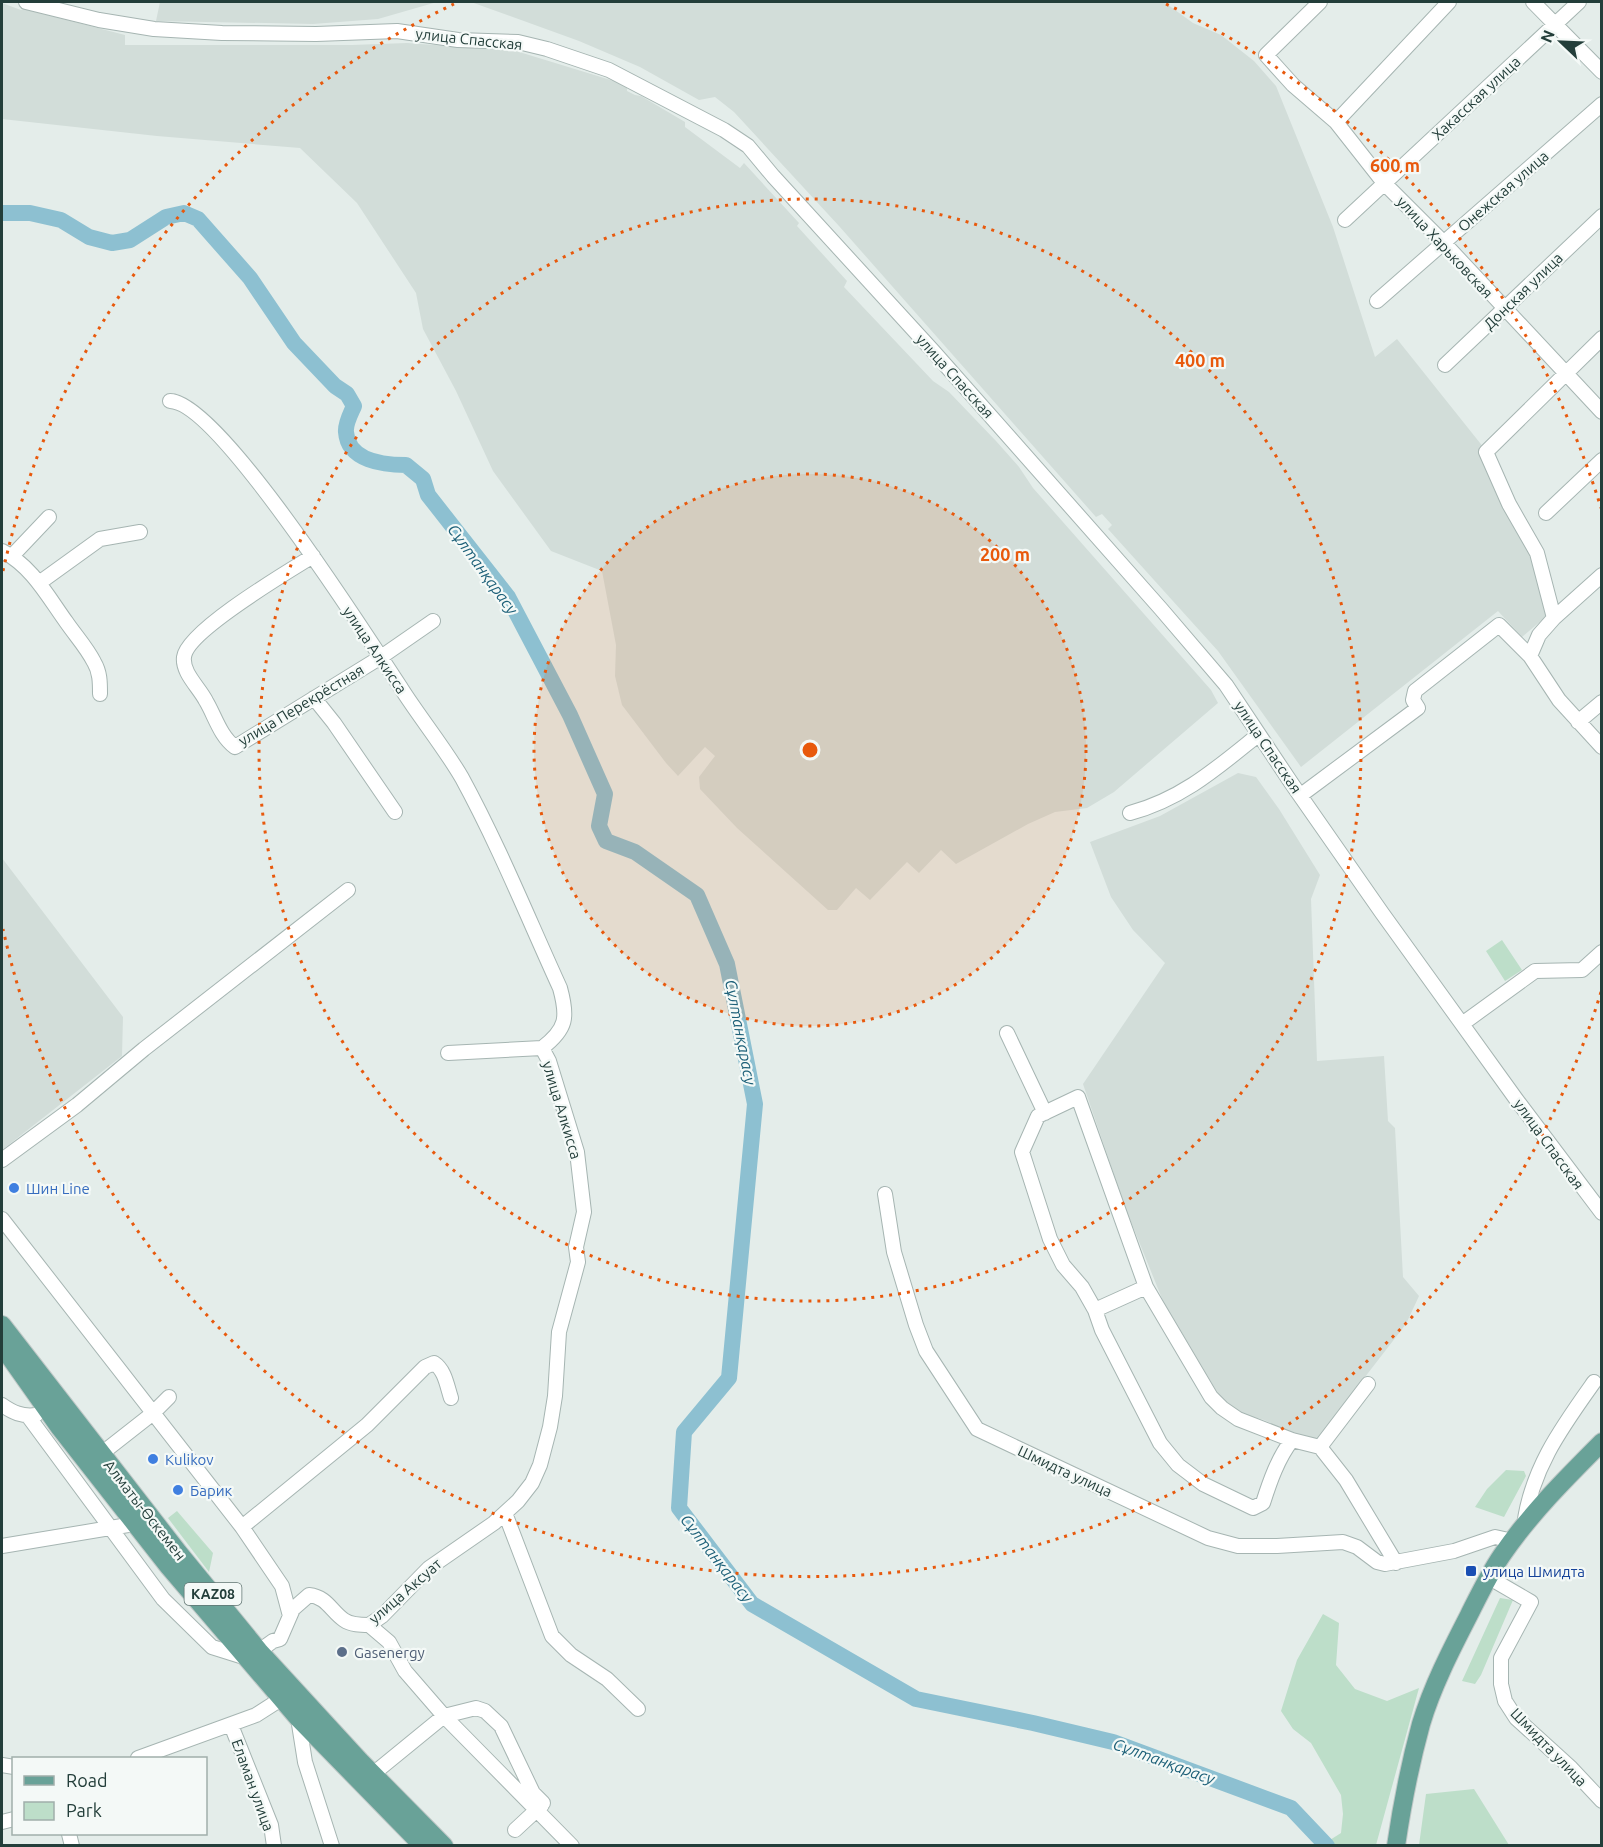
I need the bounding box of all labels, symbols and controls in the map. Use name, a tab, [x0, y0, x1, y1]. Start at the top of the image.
north arrow	[1531, 12, 1591, 72]
street label: улица Спасская	[415, 25, 523, 53]
text: N	[1537, 27, 1558, 45]
street label: Хакасская улица	[1428, 53, 1524, 143]
street label: Онежская улица	[1454, 147, 1552, 235]
text: 600 m	[1370, 155, 1420, 175]
street label: улица Харьковская	[1393, 193, 1497, 301]
street label: Донская улица	[1480, 249, 1566, 333]
street label: улица Спасская	[913, 330, 997, 422]
text: 400 m	[1175, 350, 1225, 370]
water label: Сұлтанқарасу	[444, 521, 522, 618]
text: 200 m	[980, 544, 1030, 564]
street label: улица Алкисса	[340, 603, 410, 697]
street label: улица Перекрёстная	[235, 661, 367, 749]
street label: улица Спасская	[1231, 698, 1305, 796]
centre of rings	[800, 740, 820, 760]
water label: Сұлтанқарасу	[722, 978, 760, 1087]
street label: улица Алкисса	[539, 1059, 585, 1161]
street label: улица Спасская	[1511, 1096, 1587, 1192]
place label: Шин Line	[26, 1180, 90, 1197]
marker: Шин Line	[7, 1181, 21, 1195]
street label: Шмидта улица	[1015, 1442, 1115, 1500]
place label: Kulikov	[165, 1451, 214, 1468]
marker: Kulikov	[146, 1452, 160, 1466]
street label: Алматы-Өскемен	[101, 1457, 189, 1563]
place label: Барик	[190, 1482, 233, 1499]
marker: Барик	[171, 1483, 185, 1497]
water label: Сұлтанқарасу	[677, 1510, 757, 1606]
street label: улица Аксуат	[365, 1555, 445, 1627]
place label: улица Шмидта	[1483, 1563, 1585, 1580]
marker: улица Шмидта	[1464, 1564, 1478, 1578]
road number: KAZ08	[184, 1583, 242, 1605]
place label: Gasenergy	[354, 1644, 425, 1661]
marker: Gasenergy	[335, 1645, 349, 1659]
street label: Шмидта улица	[1507, 1704, 1591, 1790]
water label: Сұлтанқарасу	[1111, 1734, 1218, 1788]
street label: Еламан улица	[228, 1737, 278, 1833]
legend	[12, 1757, 207, 1835]
text: Road	[66, 1770, 108, 1790]
text: Park	[66, 1800, 102, 1820]

